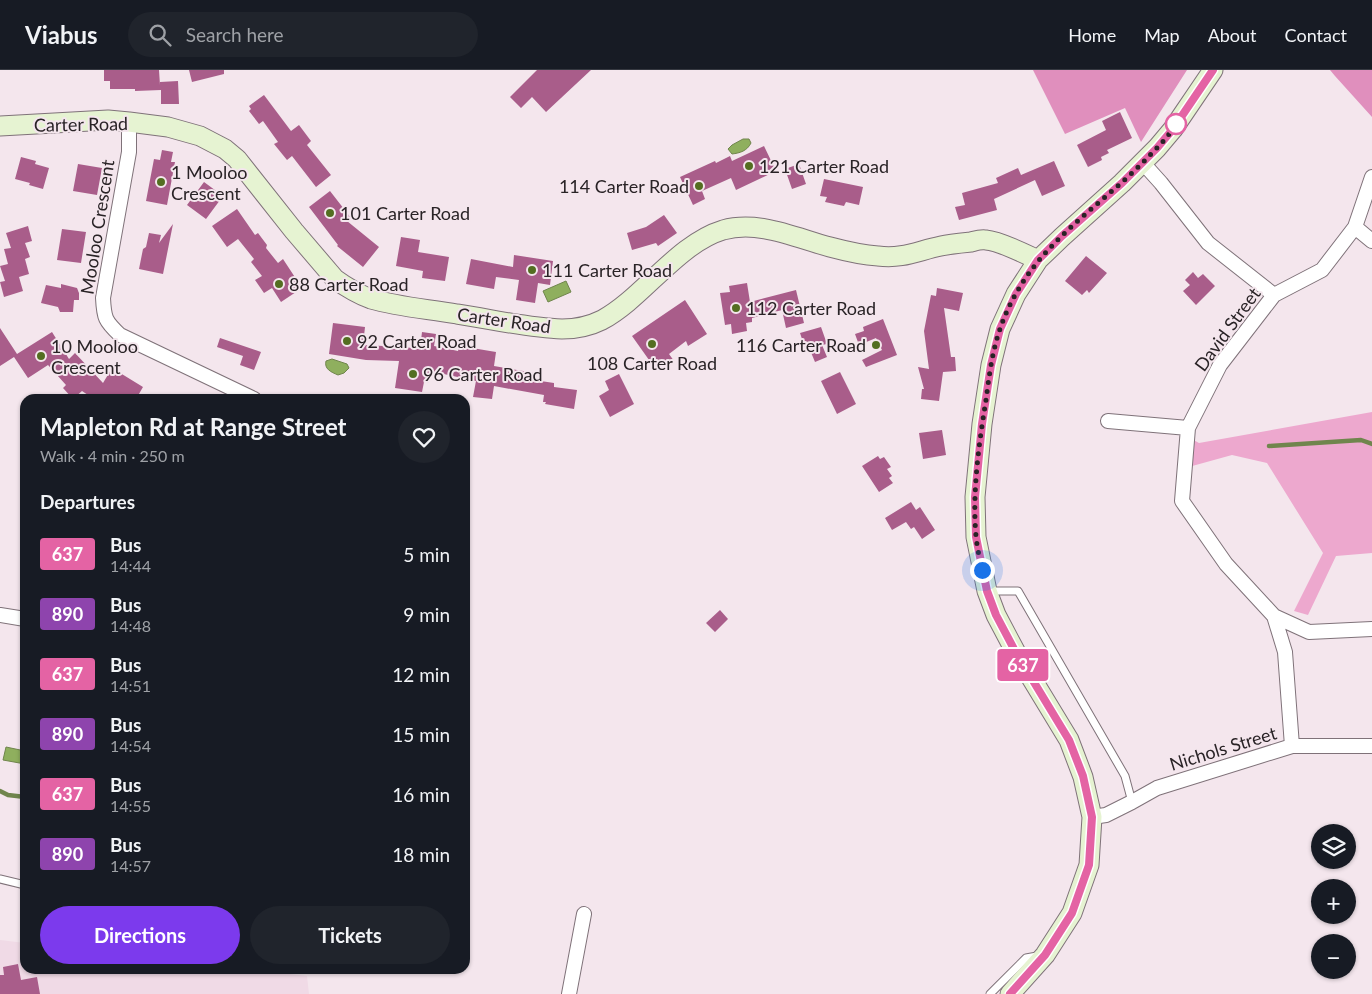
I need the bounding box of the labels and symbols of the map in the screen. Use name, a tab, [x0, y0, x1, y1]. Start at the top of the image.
street label: Carter Road	[34, 112, 128, 136]
unlabelled marker	[1165, 113, 1187, 135]
place label: 121 Carter Road	[759, 155, 889, 177]
street label: Mooloo Crescent	[76, 158, 119, 296]
marker: 121 Carter Road	[743, 160, 755, 172]
place label: 1 Mooloo Crescent	[171, 161, 248, 204]
place label: 114 Carter Road	[559, 175, 689, 197]
marker: 1 Mooloo Crescent	[155, 176, 167, 188]
marker: 114 Carter Road	[693, 180, 705, 192]
place label: 101 Carter Road	[340, 202, 470, 224]
marker: 101 Carter Road	[324, 207, 336, 219]
place label: 111 Carter Road	[542, 259, 672, 281]
marker: 111 Carter Road	[526, 264, 538, 276]
place label: 88 Carter Road	[289, 273, 409, 295]
marker: 88 Carter Road	[273, 278, 285, 290]
street label: David Street	[1189, 282, 1265, 375]
place label: 112 Carter Road	[746, 297, 876, 319]
marker: 112 Carter Road	[730, 302, 742, 314]
street label: Carter Road	[456, 303, 552, 337]
place label: 92 Carter Road	[357, 330, 477, 352]
place label: 116 Carter Road	[736, 334, 866, 356]
place label: 10 Mooloo Crescent	[51, 335, 138, 378]
marker: 92 Carter Road	[341, 335, 353, 347]
marker: 108 Carter Road	[646, 338, 658, 350]
marker: 116 Carter Road	[870, 339, 882, 351]
marker: 10 Mooloo Crescent	[35, 350, 47, 362]
place label: 108 Carter Road	[587, 352, 717, 374]
place label: 96 Carter Road	[423, 363, 543, 385]
marker: 96 Carter Road	[407, 368, 419, 380]
your location	[970, 558, 995, 583]
line badge: 637	[994, 649, 1052, 681]
street label: Nichols Street	[1167, 721, 1280, 775]

